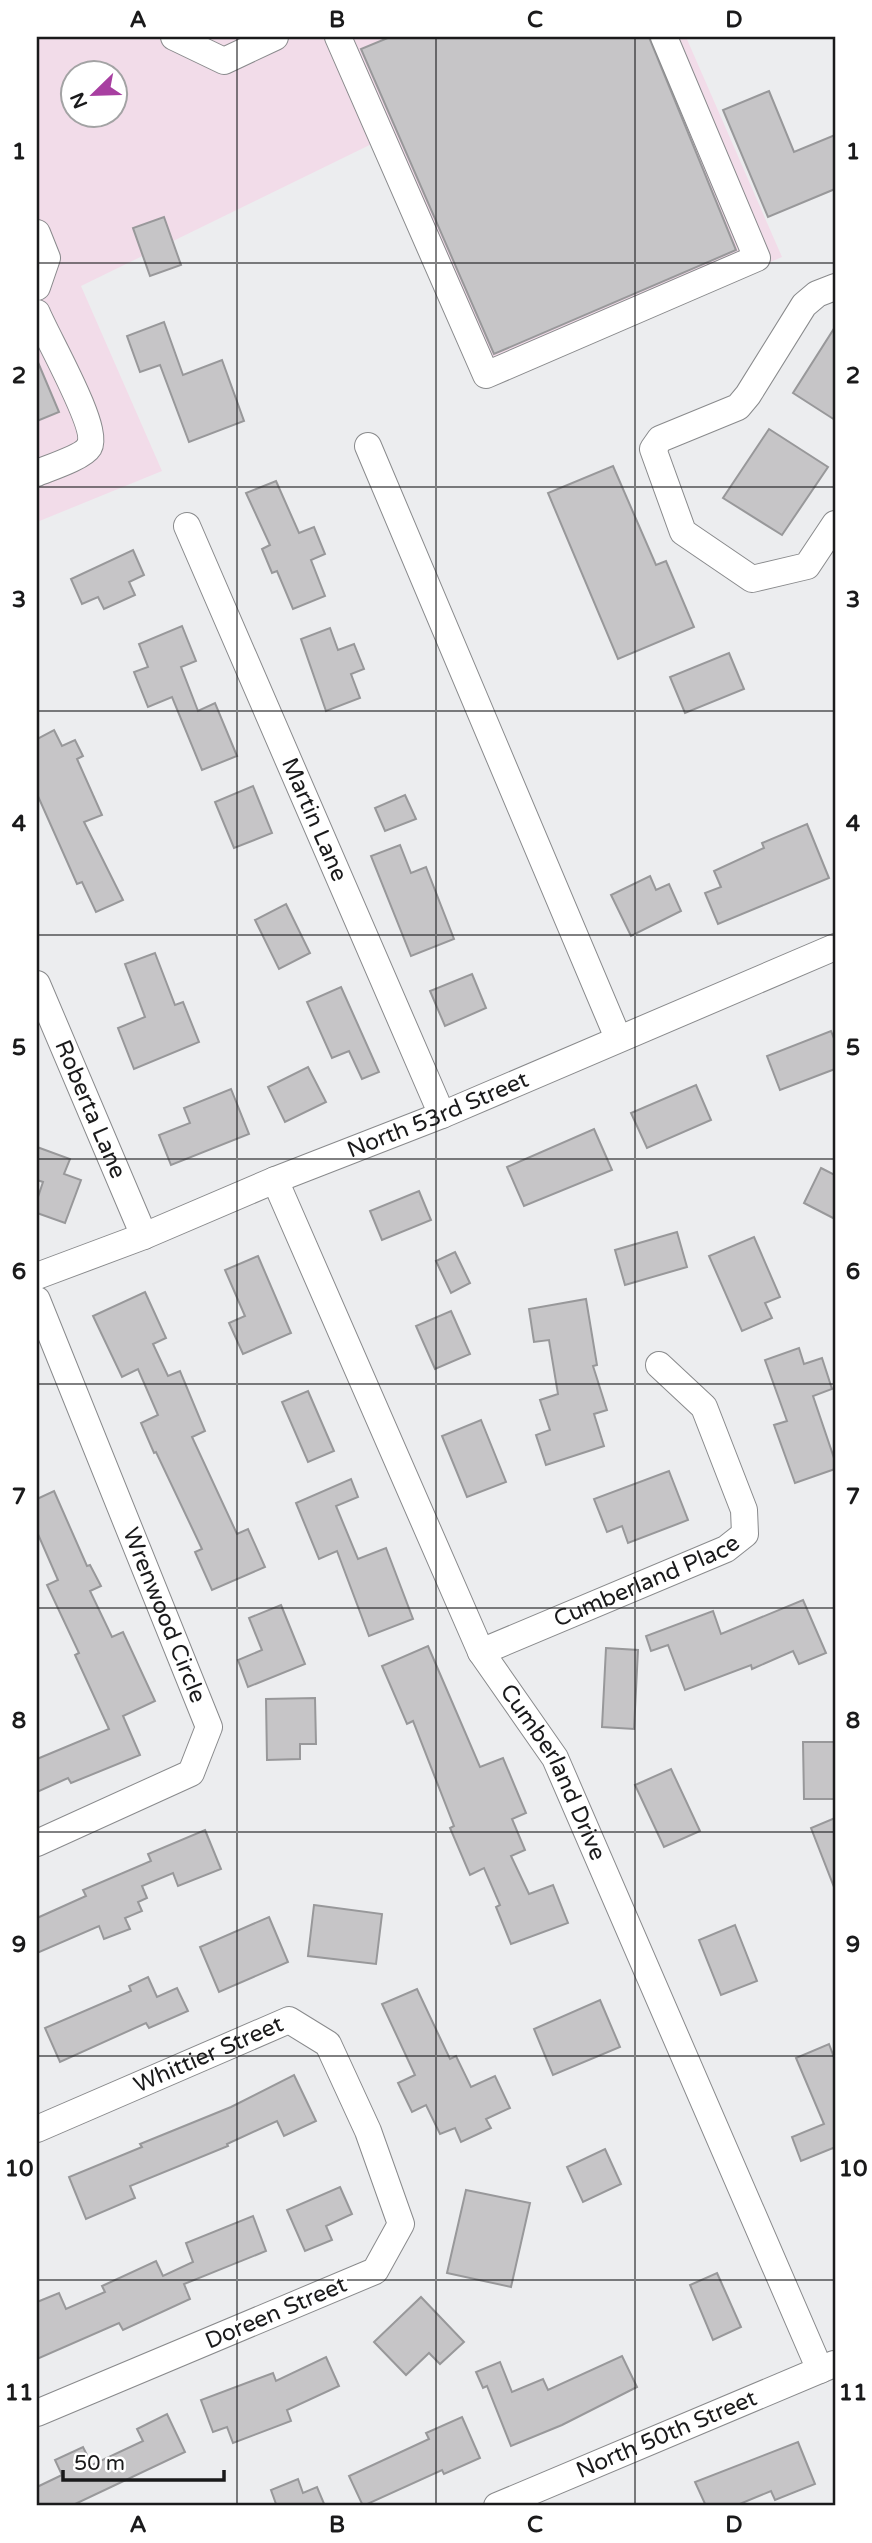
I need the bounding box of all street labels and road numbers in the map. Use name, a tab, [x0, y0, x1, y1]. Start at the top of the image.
street label: Martin Lane	[275, 754, 353, 886]
street label: Roberta Lane	[48, 1036, 132, 1183]
street label: North 53rd Street	[343, 1066, 533, 1165]
street label: Wrenwood Circle	[116, 1524, 212, 1707]
street label: Cumberland Place	[549, 1529, 746, 1634]
street label: Cumberland Drive	[494, 1679, 612, 1865]
street label: Whittier Street	[130, 2010, 288, 2099]
street label: Doreen Street	[201, 2271, 351, 2355]
street label: North 50th Street	[572, 2384, 761, 2485]

